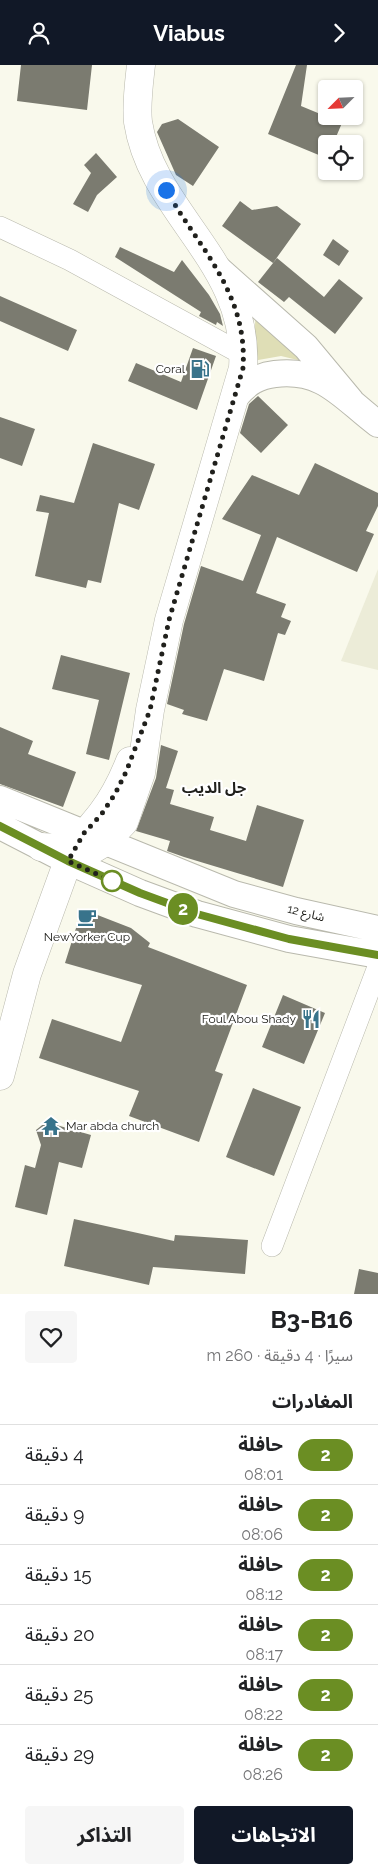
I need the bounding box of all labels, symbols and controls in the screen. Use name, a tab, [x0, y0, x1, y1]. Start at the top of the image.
icon: person	[25, 19, 53, 47]
icon: forward	[325, 19, 353, 47]
text: Viabus	[153, 20, 225, 46]
north arrow	[318, 80, 362, 125]
map controls	[318, 80, 363, 180]
button: locate	[318, 135, 363, 180]
your location	[154, 178, 179, 203]
fuel station icon: Coral	[189, 358, 211, 380]
place label: Coral	[156, 362, 186, 376]
district label: جل الديب	[182, 779, 247, 797]
unlabelled marker	[101, 870, 123, 892]
line badge: 2	[167, 893, 199, 925]
text: 2	[178, 898, 188, 919]
street label: شارع 12	[285, 902, 326, 926]
cafe icon: NewYorker Cup	[76, 906, 98, 928]
place label: NewYorker Cup	[44, 930, 130, 944]
restaurant icon: Foul Abou Shady	[300, 1008, 322, 1030]
place label: Foul Abou Shady	[202, 1012, 296, 1026]
temple icon: Mar abda church	[40, 1115, 62, 1137]
place label: Mar abda church	[66, 1119, 159, 1133]
text: B3-B16	[271, 1305, 353, 1334]
button: heart	[25, 1311, 77, 1363]
text: سيرًا · 4 دقيقة · 260 m	[206, 1346, 353, 1365]
text: المغادرات	[272, 1390, 353, 1412]
text: حافلة	[238, 1433, 283, 1455]
text: 4 دقيقة	[25, 1443, 84, 1465]
text: 2	[320, 1444, 331, 1465]
text: 08:01	[244, 1465, 283, 1484]
text: حافلة	[238, 1493, 283, 1515]
text: 9 دقيقة	[25, 1503, 84, 1525]
text: 2	[320, 1504, 331, 1525]
text: 08:06	[241, 1525, 283, 1544]
text: حافلة	[238, 1553, 283, 1575]
text: 15 دقيقة	[25, 1563, 92, 1585]
text: 2	[320, 1564, 331, 1585]
text: 08:12	[246, 1585, 283, 1604]
text: حافلة	[238, 1613, 283, 1635]
text: 20 دقيقة	[25, 1623, 95, 1645]
text: 2	[320, 1624, 331, 1645]
text: 08:17	[245, 1645, 283, 1664]
text: حافلة	[238, 1673, 283, 1695]
text: 25 دقيقة	[25, 1683, 93, 1705]
text: 2	[320, 1684, 331, 1705]
text: 08:22	[244, 1705, 283, 1724]
text: حافلة	[238, 1733, 283, 1755]
text: 29 دقيقة	[25, 1743, 94, 1765]
text: 2	[320, 1744, 331, 1765]
text: 08:26	[243, 1765, 283, 1784]
button: التذاكر	[25, 1806, 184, 1864]
button: الاتجاهات	[194, 1806, 353, 1864]

